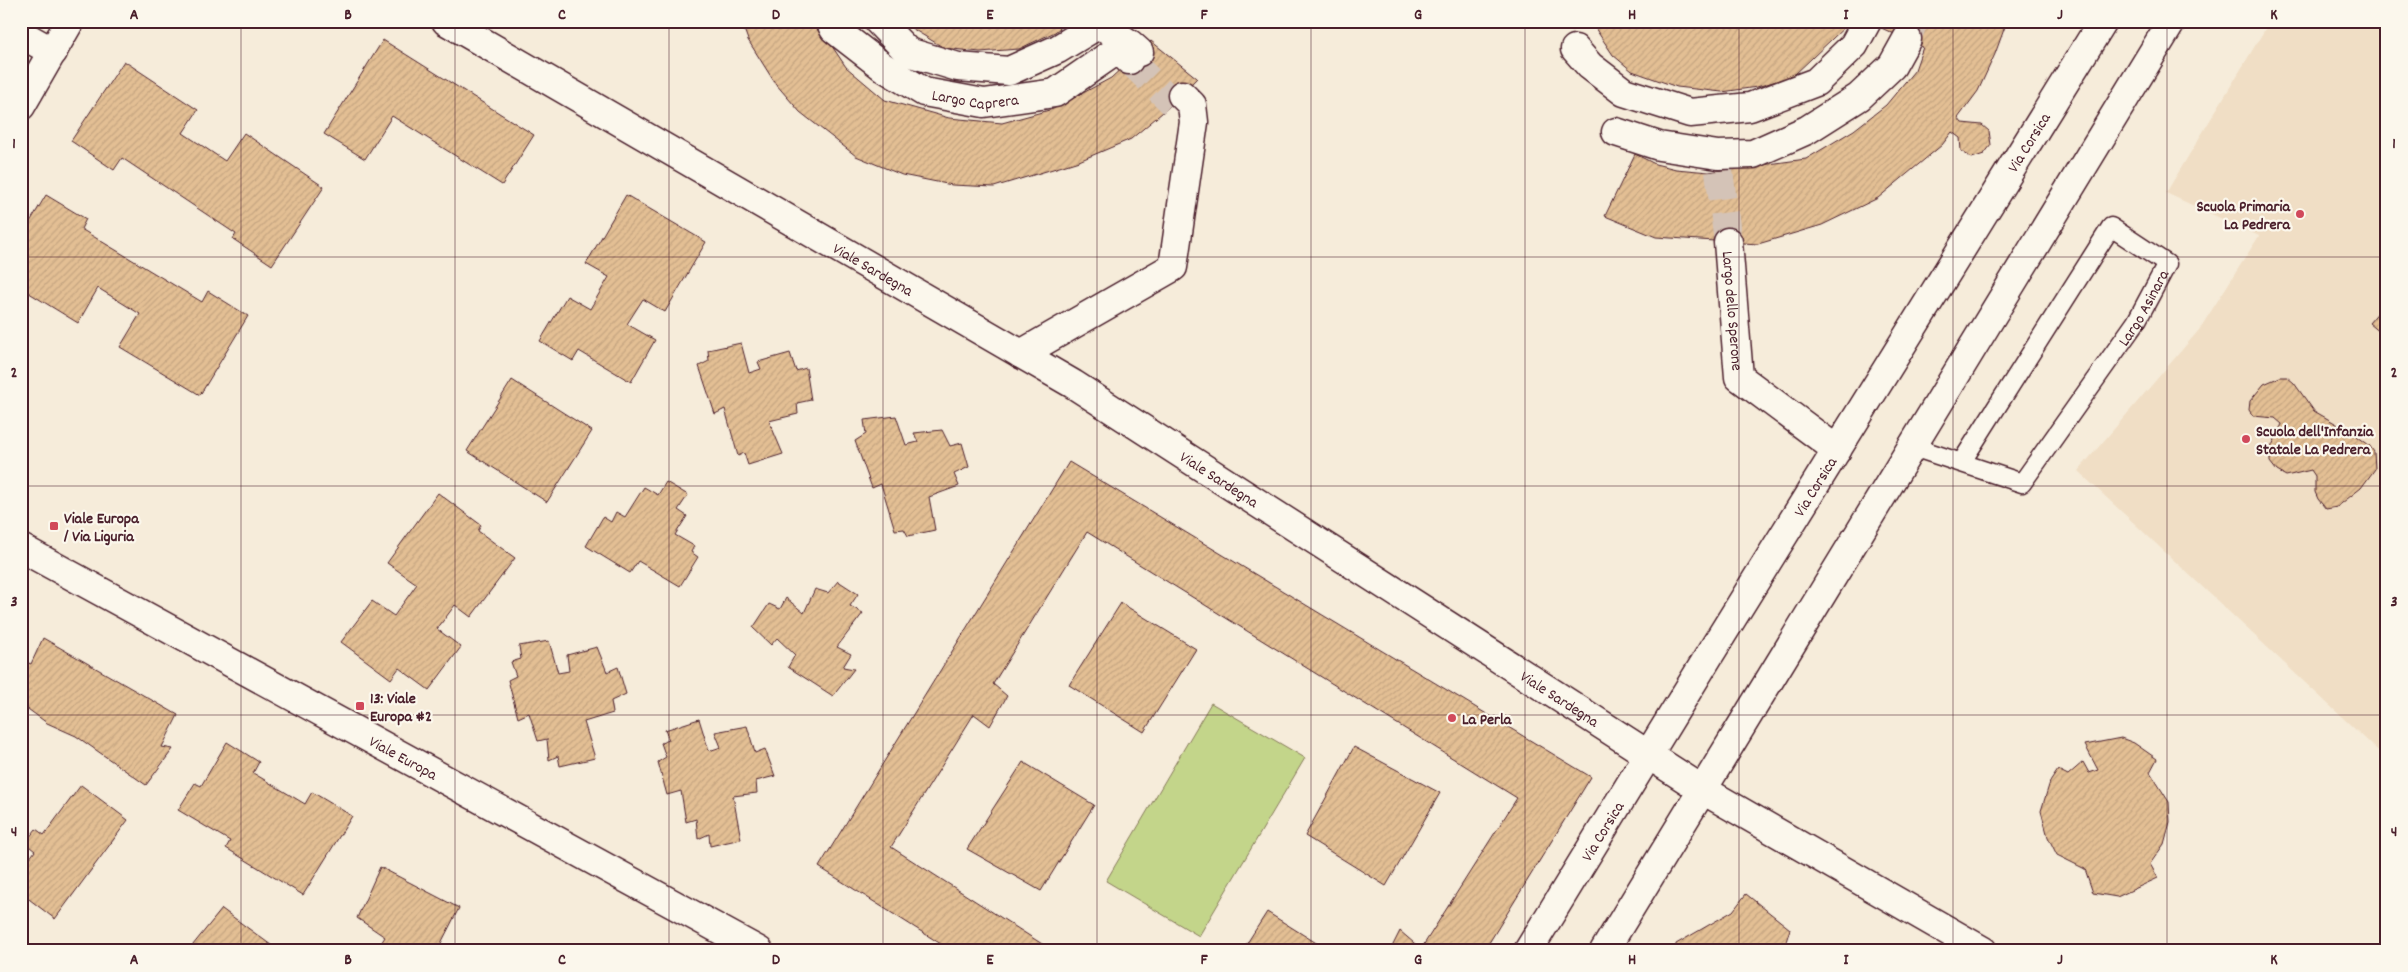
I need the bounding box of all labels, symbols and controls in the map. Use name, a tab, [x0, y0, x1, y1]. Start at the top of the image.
text: A	[130, 4, 139, 27]
text: B	[344, 4, 352, 27]
text: C	[558, 4, 566, 27]
text: D	[772, 4, 781, 27]
text: E	[986, 4, 994, 27]
text: F	[1200, 4, 1208, 27]
text: G	[1414, 4, 1422, 27]
text: H	[1628, 4, 1636, 27]
text: I	[1844, 4, 1850, 27]
text: J	[2057, 4, 2063, 27]
text: K	[2270, 4, 2278, 27]
street label: Largo Caprera	[930, 85, 1021, 117]
street label: Via Corsica	[2003, 109, 2058, 178]
text: 1	[12, 133, 16, 156]
text: 1	[2392, 133, 2396, 156]
place label: Scuola Primaria La Pedrera	[2197, 196, 2291, 237]
marker: Scuola Primaria La Pedrera	[2294, 208, 2306, 220]
street label: Viale Sardegna	[828, 238, 917, 303]
street label: Largo dello Sperone	[1715, 250, 1747, 372]
street label: Largo Asinara	[2113, 266, 2176, 352]
text: 2	[11, 362, 18, 385]
text: 2	[2391, 362, 2398, 385]
place label: Scuola dell'Infanzia Statale La Pedrera	[2256, 421, 2375, 462]
marker: Scuola dell'Infanzia Statale La Pedrera	[2240, 433, 2252, 445]
street label: Viale Sardegna	[1174, 447, 1263, 515]
street label: Via Corsica	[1789, 453, 1844, 522]
place label: Viale Europa / Via Liguria	[63, 508, 140, 549]
marker: Viale Europa / Via Liguria	[48, 520, 60, 532]
text: 3	[10, 591, 18, 614]
text: 3	[2390, 591, 2398, 614]
street label: Viale Sardegna	[1515, 666, 1603, 734]
place label: 13: Viale Europa #2	[370, 688, 432, 729]
marker: 13: Viale Europa #2	[354, 700, 366, 712]
place label: La Perla	[1462, 709, 1513, 732]
marker: La Perla	[1446, 712, 1458, 724]
street label: Viale Europa	[364, 731, 441, 787]
street label: Via Corsica	[1577, 797, 1631, 866]
text: 4	[11, 821, 17, 844]
text: 4	[2391, 821, 2397, 844]
text: A	[130, 949, 139, 972]
text: B	[344, 949, 352, 972]
text: C	[558, 949, 566, 972]
text: D	[772, 949, 781, 972]
text: E	[986, 949, 994, 972]
text: F	[1200, 949, 1208, 972]
text: G	[1414, 949, 1422, 972]
text: H	[1628, 949, 1636, 972]
text: I	[1844, 949, 1850, 972]
text: J	[2057, 949, 2063, 972]
text: K	[2270, 949, 2278, 972]

